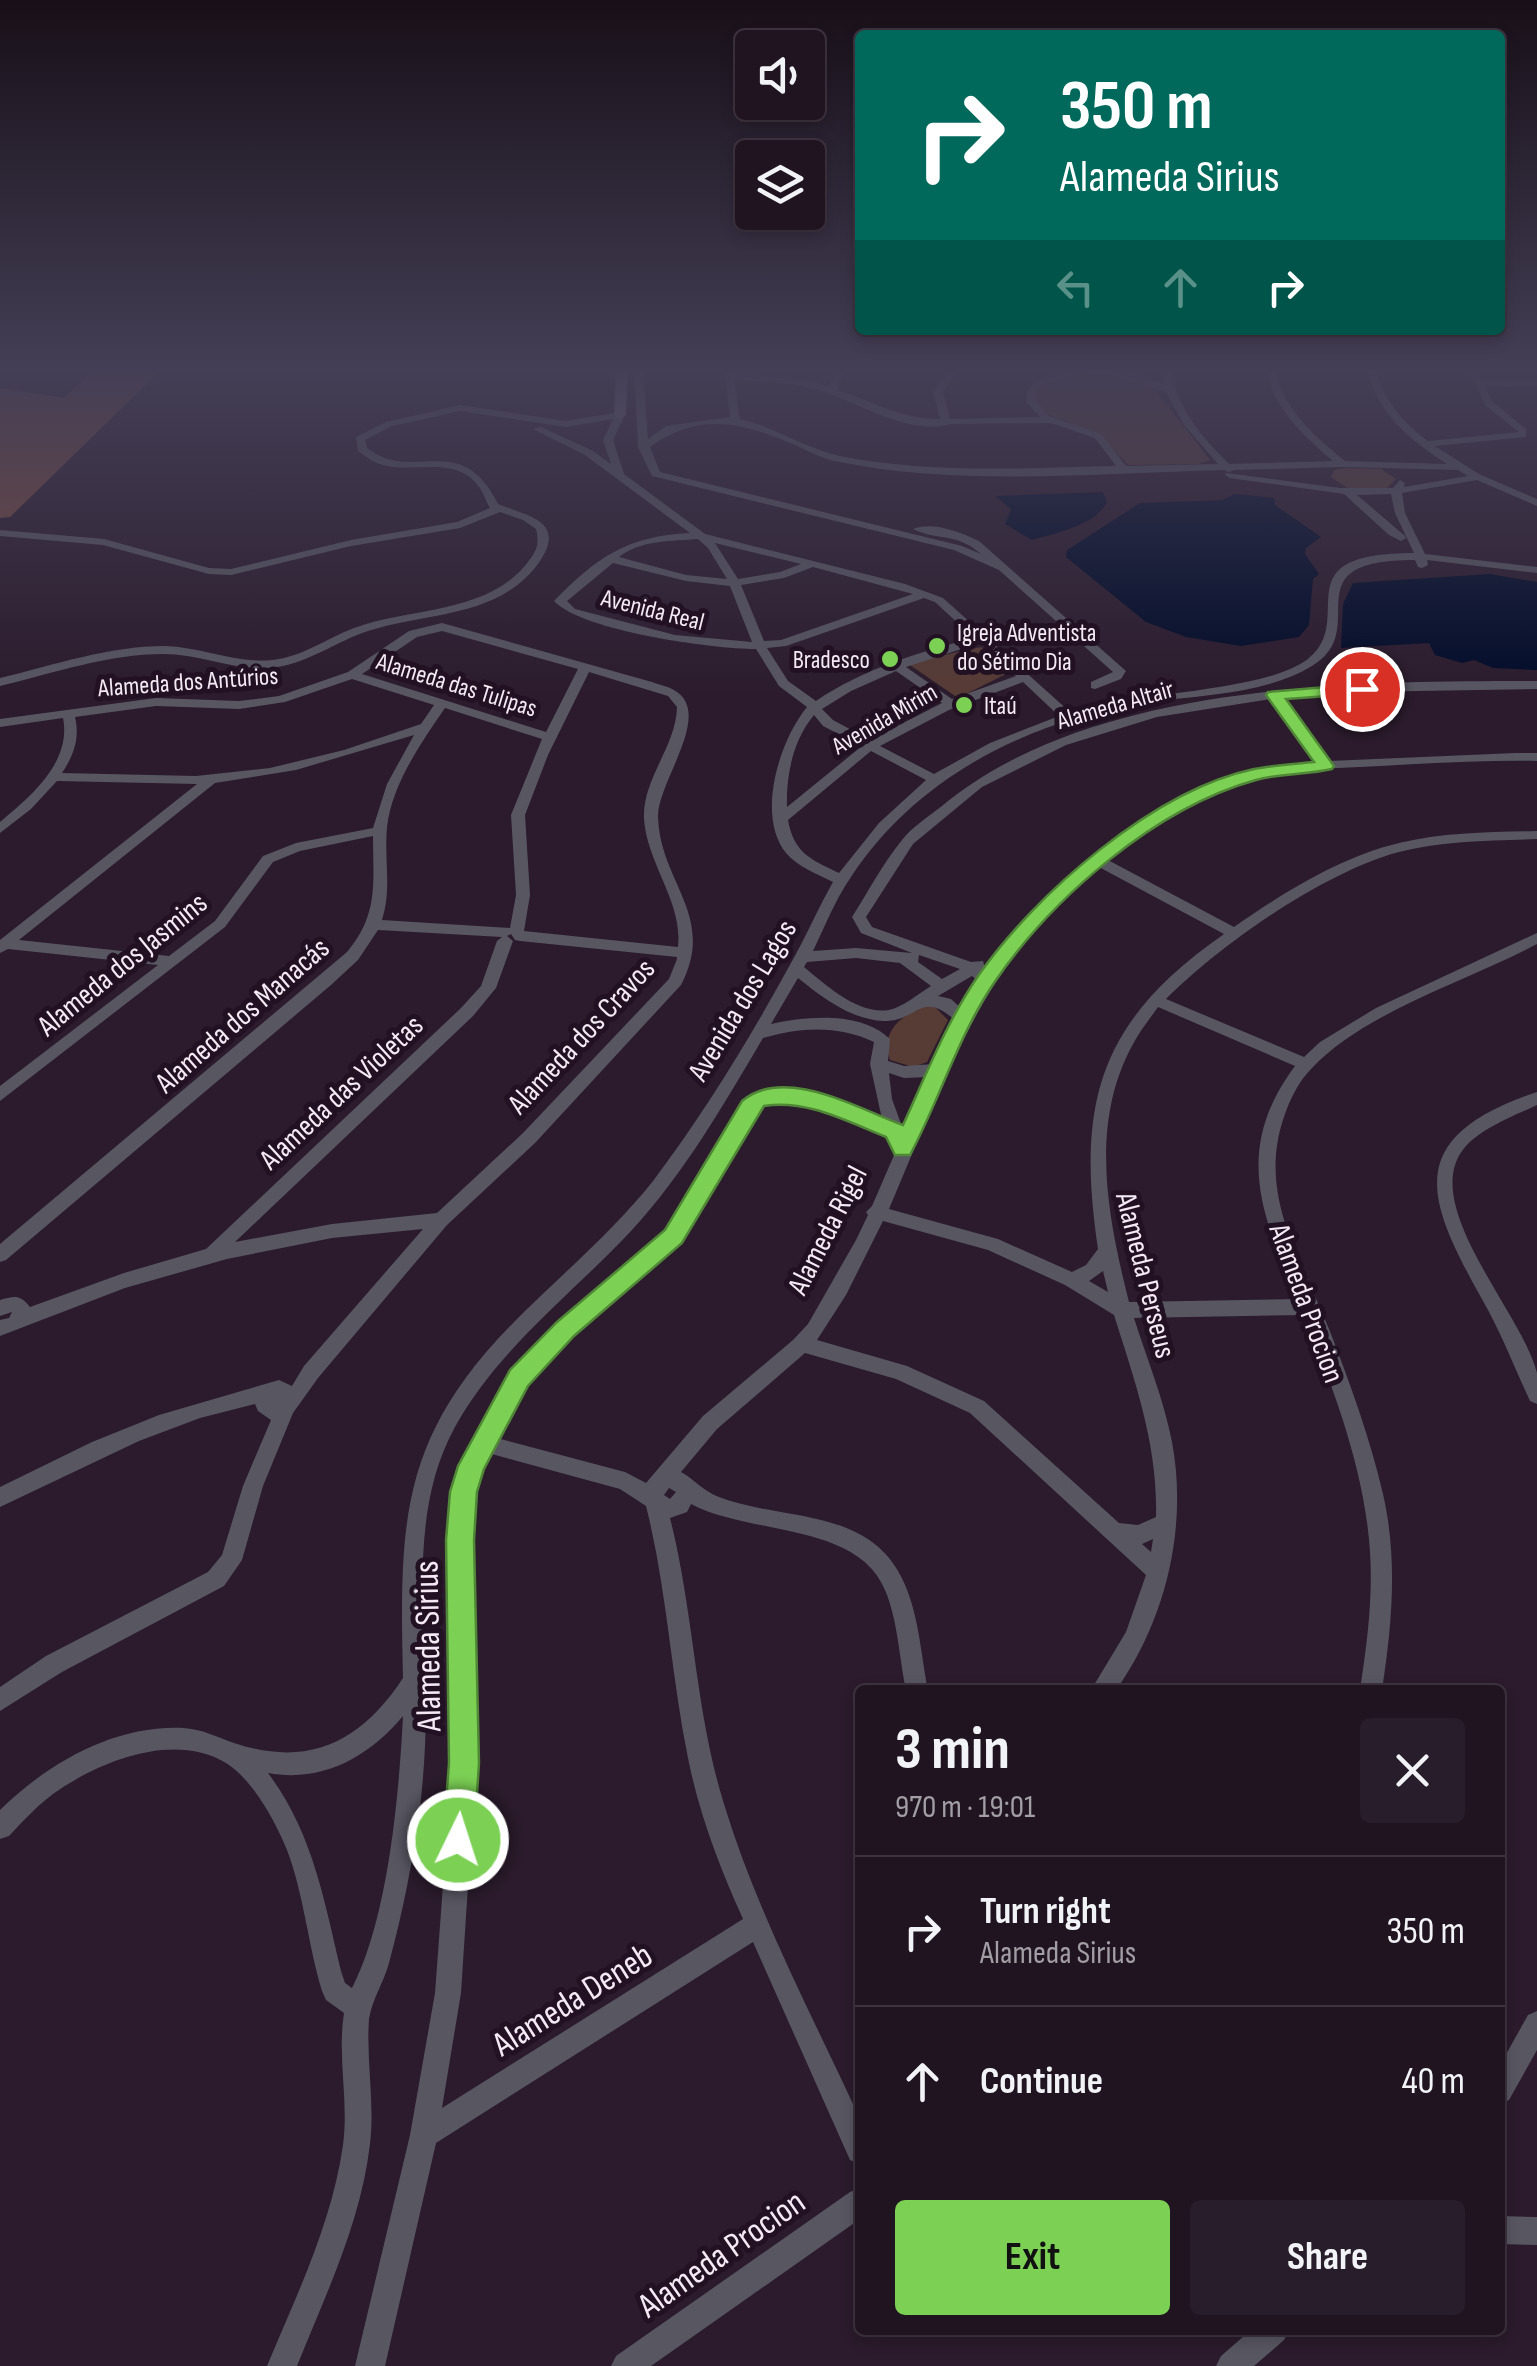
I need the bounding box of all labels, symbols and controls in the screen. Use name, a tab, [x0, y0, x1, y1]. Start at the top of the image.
map controls	[735, 30, 825, 230]
button: sound	[735, 30, 825, 120]
text: 350 m	[1060, 65, 1213, 149]
icon: right	[895, 70, 1025, 200]
button: layers	[735, 140, 825, 230]
text: Alameda Sirius	[1060, 150, 1280, 205]
icon: left	[1048, 260, 1103, 315]
icon: ahead	[1153, 260, 1208, 315]
icon: right	[1258, 260, 1313, 315]
street label: Avenida Real	[597, 582, 707, 638]
place label: Igreja Adventista do Sétimo Dia	[957, 618, 1096, 678]
marker: Igreja Adventista do Sétimo Dia	[926, 635, 948, 657]
place label: Bradesco	[793, 645, 870, 676]
street label: Alameda das Tulipas	[372, 646, 540, 725]
pin	[1320, 647, 1405, 732]
marker: Bradesco	[879, 648, 901, 670]
street label: Alameda dos Antúrios	[96, 661, 279, 704]
icon: arrive	[1335, 662, 1390, 717]
street label: Alameda Altair	[1052, 674, 1177, 737]
street label: Avenida Mirim	[826, 677, 943, 762]
place label: Itaú	[984, 691, 1017, 722]
marker: Itaú	[953, 694, 975, 716]
street label: Alameda dos Jasmins	[30, 885, 215, 1045]
street label: Avenida dos Lagos	[680, 914, 805, 1088]
street label: Alameda dos Manacás	[148, 930, 337, 1102]
street label: Alameda dos Cravos	[500, 951, 663, 1123]
street label: Alameda das Violetas	[252, 1008, 431, 1178]
street label: Alameda Rigel	[780, 1160, 876, 1302]
street label: Alameda Perseus	[1107, 1188, 1183, 1362]
street label: Alameda Procion	[1260, 1218, 1351, 1388]
street label: Alameda Sirius	[406, 1560, 452, 1733]
text: 3 min	[895, 1714, 1010, 1786]
button: close	[1360, 1718, 1465, 1823]
position arrow	[406, 1788, 510, 1892]
text: 970 m · 19:01	[895, 1788, 1035, 1827]
text: Turn right	[980, 1889, 1111, 1934]
icon: right	[895, 1904, 950, 1959]
text: 350 m	[1386, 1909, 1465, 1954]
street label: Alameda Deneb	[484, 1934, 661, 2067]
text: Alameda Sirius	[980, 1934, 1136, 1973]
icon: ahead	[895, 2054, 950, 2109]
text: Continue	[980, 2059, 1103, 2104]
text: 40 m	[1402, 2059, 1465, 2104]
street label: Alameda Procion	[629, 2181, 814, 2328]
button: Exit	[895, 2200, 1170, 2315]
button: Share	[1190, 2200, 1465, 2315]

